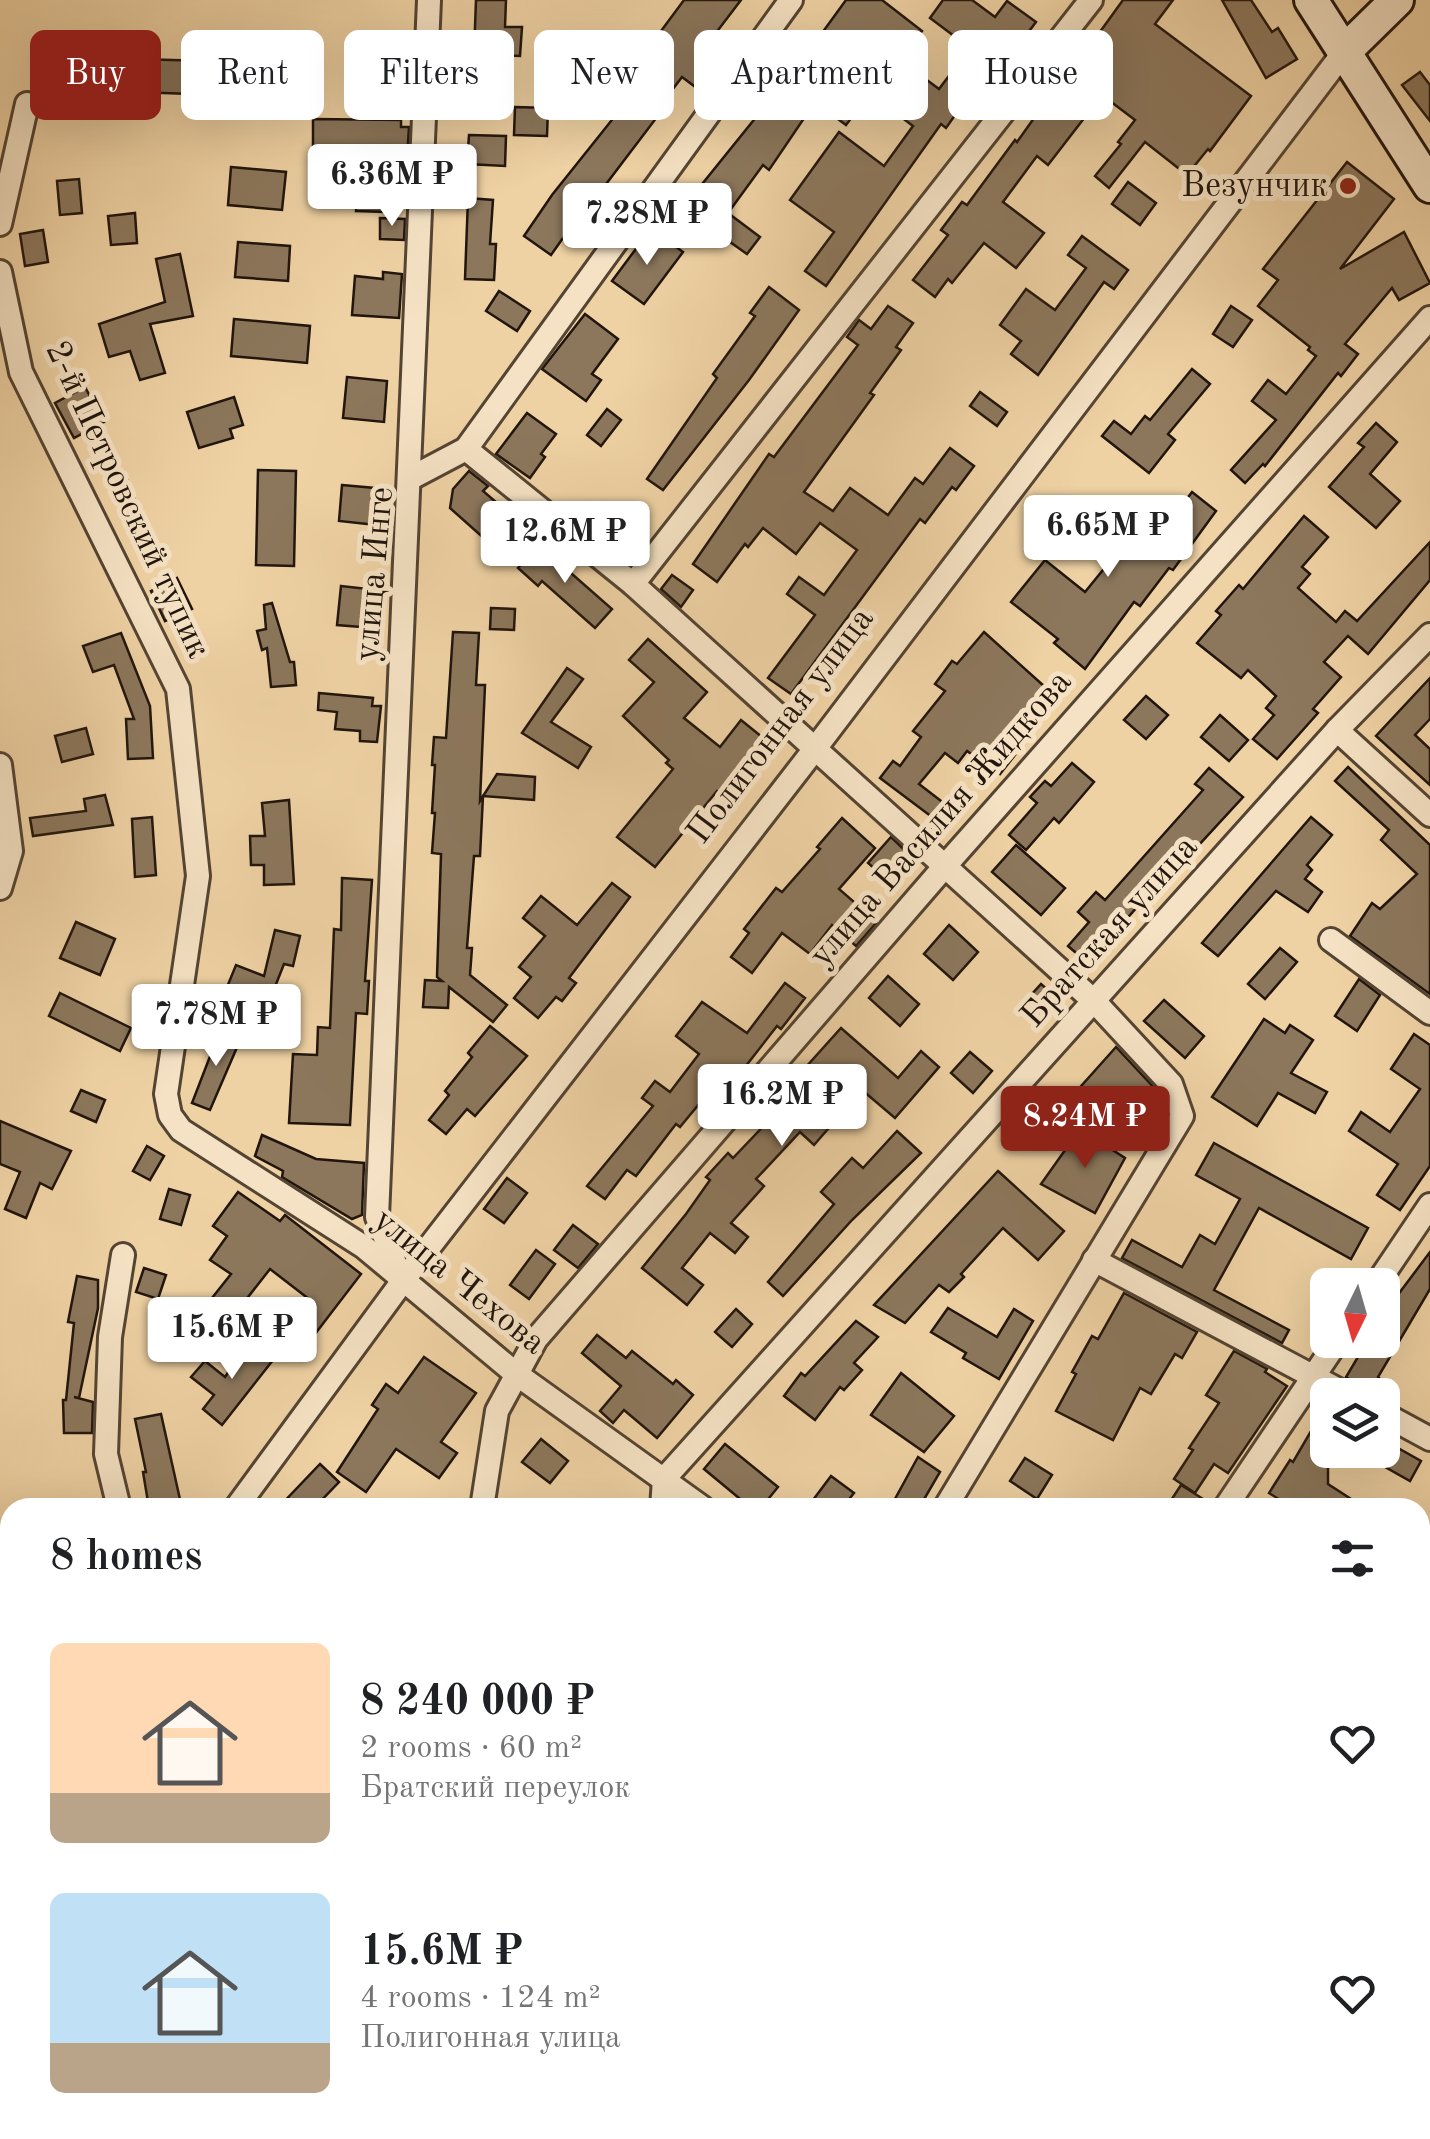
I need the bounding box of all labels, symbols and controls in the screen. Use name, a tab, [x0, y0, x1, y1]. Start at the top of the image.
chip: Buy	[30, 30, 161, 120]
chip: Rent	[181, 30, 324, 120]
chip: Filters	[344, 30, 514, 120]
chip: New	[534, 30, 674, 120]
chip: Apartment	[694, 30, 928, 120]
chip: House	[948, 30, 1113, 120]
pin: 6.36M ₽	[300, 144, 484, 229]
text: 6.36M ₽	[330, 160, 454, 192]
place label: Везунчик	[1181, 169, 1328, 204]
marker: Везунчик	[1337, 175, 1359, 197]
pin: 7.28M ₽	[555, 183, 739, 268]
text: 7.28M ₽	[585, 199, 709, 231]
street label: 2-й Петровский тупик	[38, 336, 216, 664]
street label: улица Инге	[350, 485, 400, 663]
pin: 6.65M ₽	[1016, 495, 1200, 580]
pin: 12.6M ₽	[473, 501, 657, 586]
text: 6.65M ₽	[1046, 511, 1170, 543]
text: 12.6M ₽	[503, 517, 627, 549]
street label: Полигонная улица	[681, 602, 881, 850]
street label: улица Василия Жидкова	[803, 664, 1079, 974]
street label: Братская улица	[1015, 829, 1205, 1035]
pin: 7.78M ₽	[124, 984, 308, 1069]
text: 7.78M ₽	[154, 1000, 278, 1032]
pin: 16.2M ₽	[690, 1064, 874, 1149]
text: 16.2M ₽	[720, 1080, 844, 1112]
pin: 8.24M ₽	[993, 1086, 1177, 1171]
text: 8.24M ₽	[1023, 1102, 1147, 1134]
street label: улица Чехова	[366, 1202, 552, 1362]
north arrow	[1310, 1268, 1400, 1358]
map controls	[1310, 1268, 1400, 1468]
pin: 15.6M ₽	[140, 1297, 324, 1382]
text: 15.6M ₽	[170, 1313, 294, 1345]
button: layers	[1310, 1378, 1400, 1468]
icon: filters	[1325, 1531, 1380, 1586]
text: 8 homes	[50, 1537, 202, 1579]
text: 8 240 000 ₽	[360, 1682, 595, 1724]
icon: home	[130, 1683, 250, 1803]
icon: heart	[1325, 1716, 1380, 1771]
text: 2 rooms · 60 m²	[360, 1733, 582, 1765]
text: Братский переулок	[360, 1773, 630, 1805]
text: 15.6M ₽	[360, 1932, 523, 1974]
icon: home	[130, 1933, 250, 2053]
icon: heart	[1325, 1966, 1380, 2021]
text: 4 rooms · 124 m²	[360, 1983, 601, 2015]
text: Полигонная улица	[360, 2023, 621, 2055]

